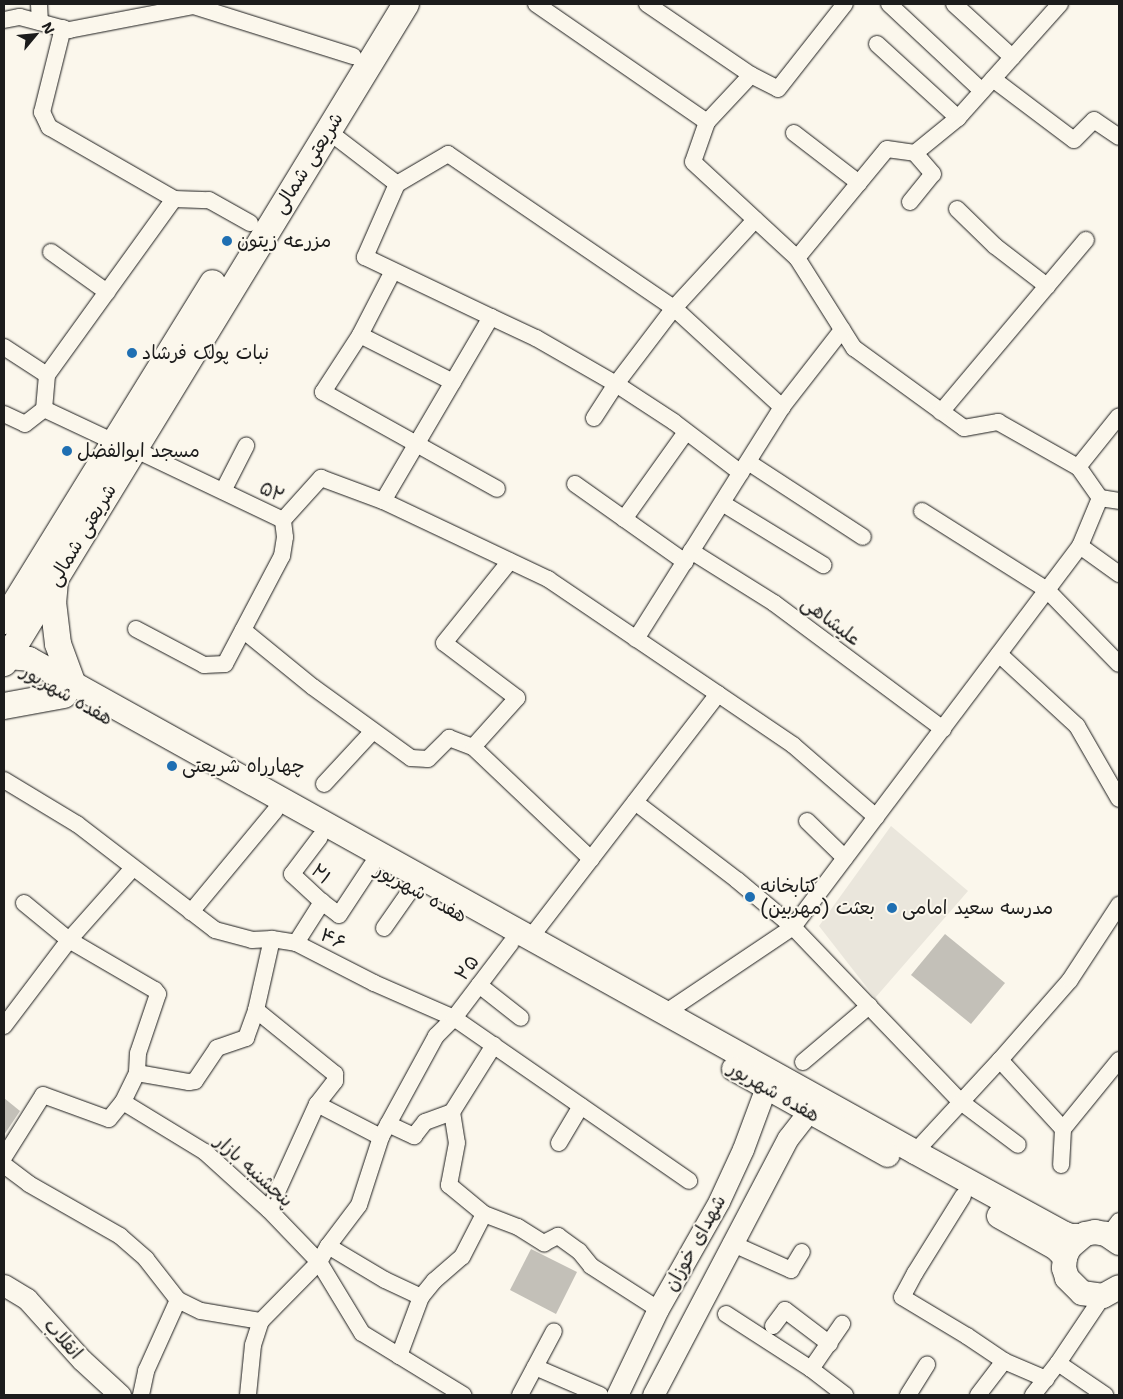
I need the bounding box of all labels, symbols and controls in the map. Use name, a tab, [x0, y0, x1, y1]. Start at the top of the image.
north arrow	[10, 10, 60, 60]
text: N	[38, 19, 59, 37]
street label: شریعتی شمالی	[268, 108, 348, 218]
place label: مزرعه زیتون	[237, 230, 331, 252]
marker: مزرعه زیتون	[221, 235, 233, 247]
place label: نبات پولک فرشاد	[142, 342, 269, 364]
marker: نبات پولک فرشاد	[126, 347, 138, 359]
place label: مسجد ابوالفضل	[77, 440, 200, 462]
marker: مسجد ابوالفضل	[61, 445, 73, 457]
street label: ۵۲	[256, 476, 288, 508]
street label: شریعتی شمالی	[43, 480, 121, 590]
street label: علیشاهی	[797, 591, 865, 651]
street label: هفده شهریور	[17, 660, 117, 730]
place label: چهارراه شریعتی	[182, 755, 305, 777]
marker: چهارراه شریعتی	[166, 760, 178, 772]
street label: هفده شهریور	[371, 858, 471, 928]
street label: ۲۱	[306, 859, 336, 889]
place label: کتابخانه بعثت (مهربین)	[760, 875, 875, 919]
marker: کتابخانه بعثت (مهربین)	[744, 891, 756, 903]
place label: مدرسه سعید امامی	[902, 897, 1053, 919]
marker: مدرسه سعید امامی	[886, 902, 898, 914]
street label: ۴۶	[316, 923, 350, 955]
street label: ۲۵	[450, 951, 484, 985]
street label: هفده شهریور	[724, 1057, 824, 1127]
street label: پنجشنبه بازار	[210, 1130, 298, 1212]
street label: شهدای خوزان	[659, 1191, 731, 1295]
street label: انقلاب	[39, 1314, 87, 1364]

